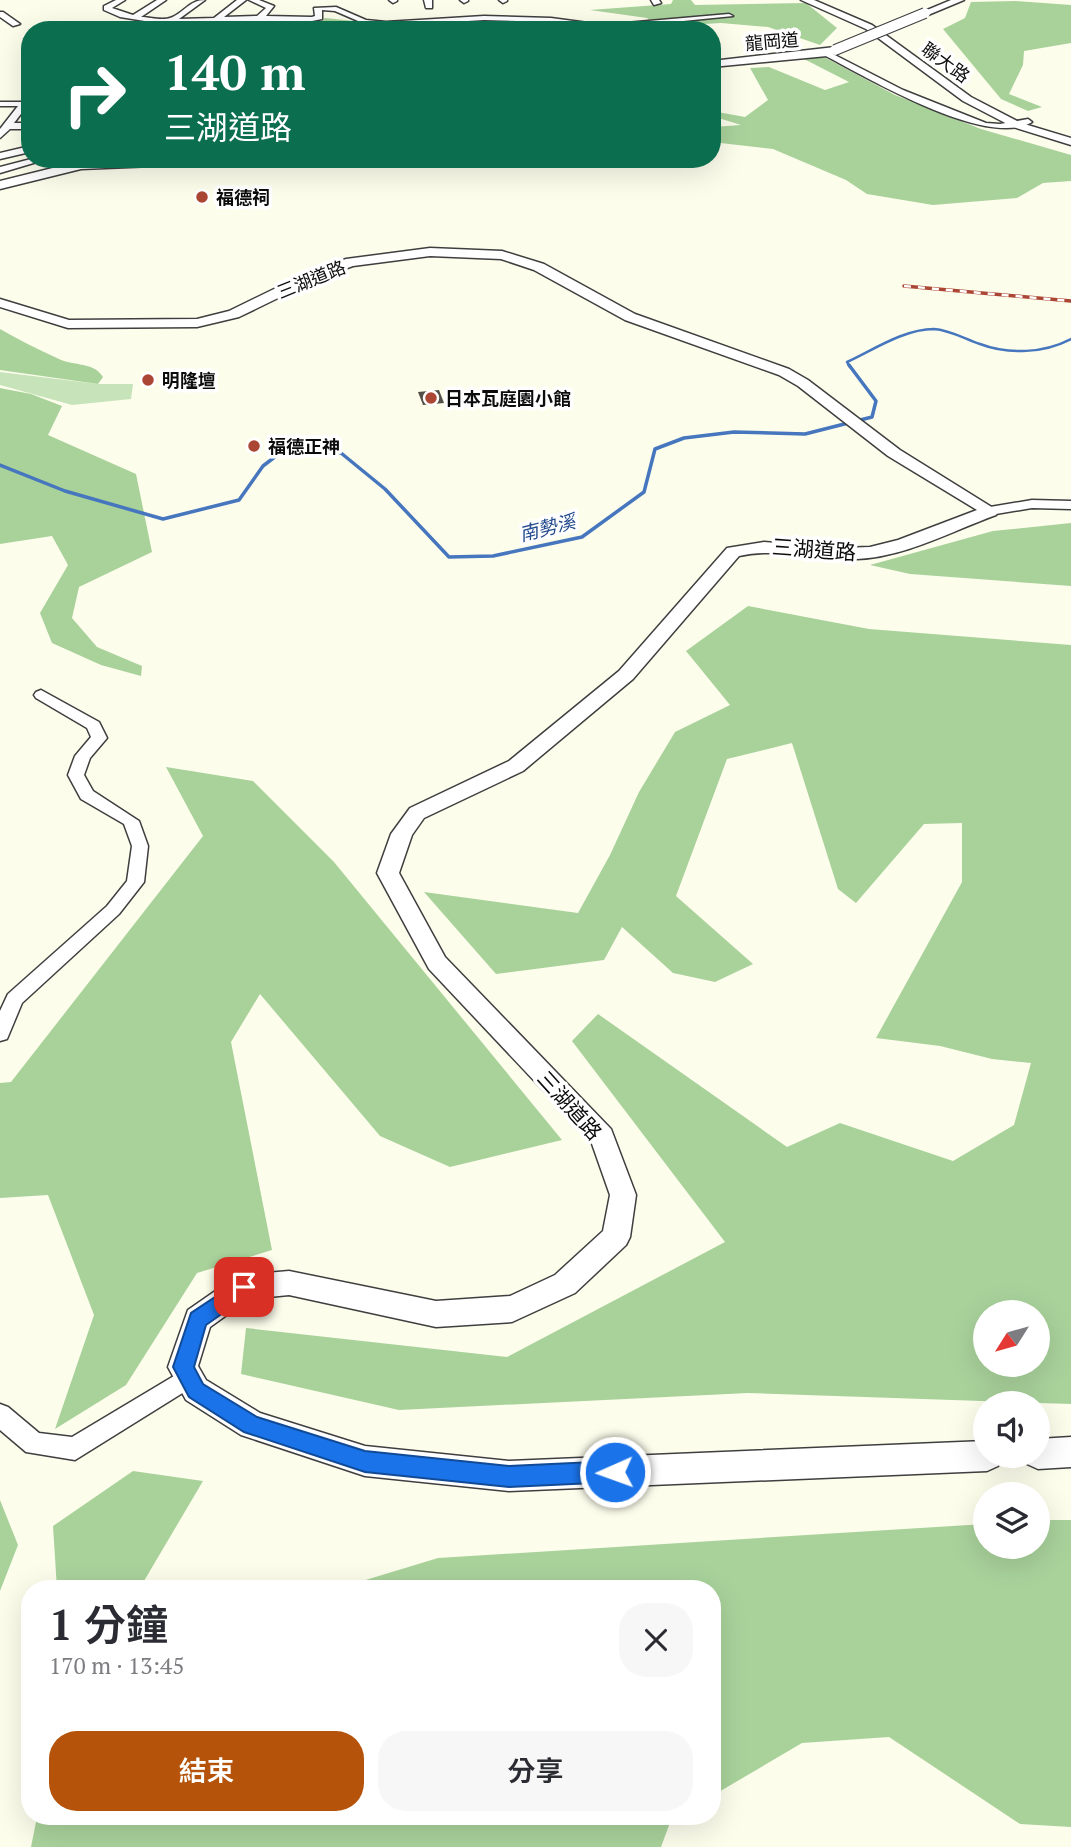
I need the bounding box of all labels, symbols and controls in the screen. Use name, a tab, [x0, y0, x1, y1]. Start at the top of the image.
street label: 龍岡道	[744, 27, 800, 55]
street label: 聯大路	[917, 36, 975, 88]
text: 140 m	[164, 39, 306, 104]
icon: right	[49, 49, 140, 140]
text: 三湖道路	[164, 106, 292, 148]
place label: 福德祠	[216, 185, 270, 209]
marker: 福德祠	[194, 189, 210, 205]
street label: 三湖道路	[273, 254, 349, 304]
place label: 明隆壇	[162, 368, 216, 392]
marker: 明隆壇	[140, 372, 156, 388]
place label: 日本瓦庭園小館	[445, 386, 571, 410]
marker: 日本瓦庭園小館	[423, 390, 439, 406]
place label: 福德正神	[268, 434, 340, 458]
marker: 福德正神	[246, 438, 262, 454]
water label: 南勢溪	[516, 507, 581, 546]
street label: 三湖道路	[771, 532, 857, 566]
street label: 三湖道路	[531, 1064, 609, 1146]
pin	[214, 1257, 274, 1317]
icon: arrive	[225, 1268, 263, 1306]
north arrow	[973, 1300, 1050, 1377]
map controls	[973, 1300, 1050, 1559]
button: sound	[973, 1391, 1050, 1468]
position arrow	[578, 1435, 652, 1509]
button: layers	[973, 1482, 1050, 1559]
text: 1 分鐘	[49, 1596, 168, 1652]
button: close	[619, 1603, 693, 1677]
text: 170 m · 13:45	[49, 1650, 184, 1681]
button: 結束	[49, 1731, 364, 1811]
button: 分享	[378, 1731, 693, 1811]

